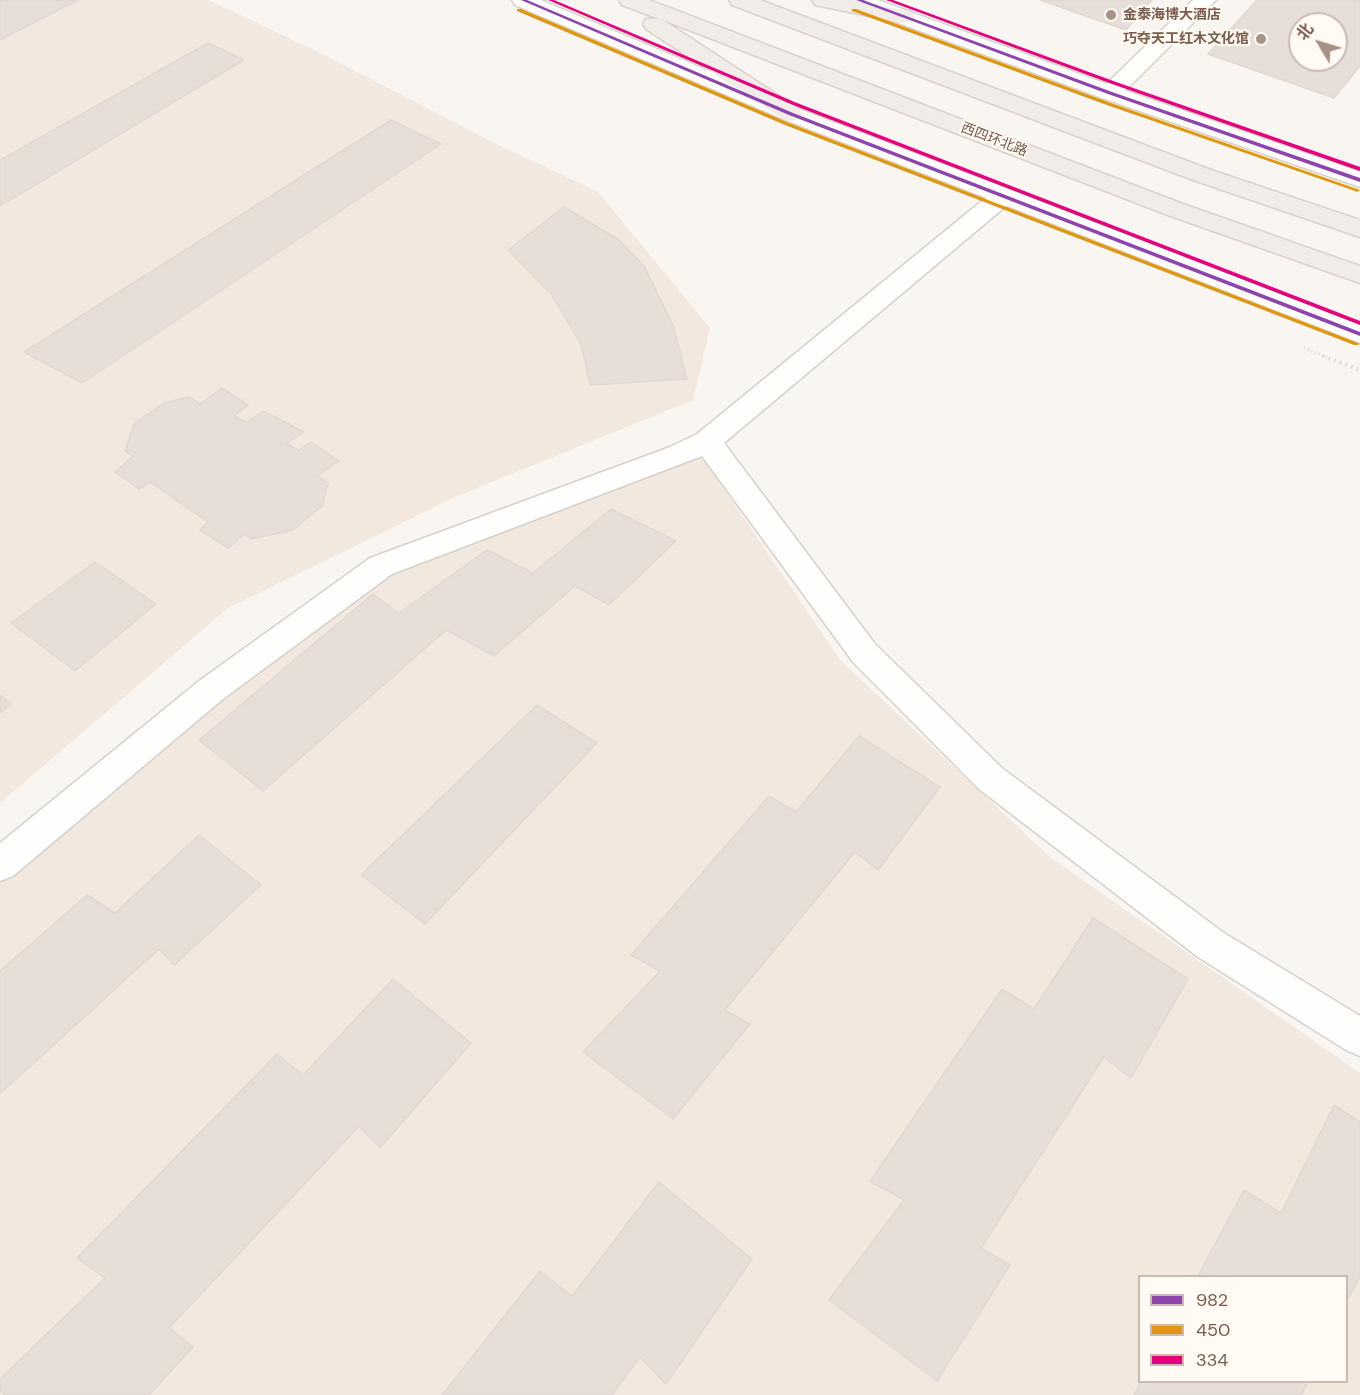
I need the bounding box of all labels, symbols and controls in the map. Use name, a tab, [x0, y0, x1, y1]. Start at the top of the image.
place label: 金泰海博大酒店	[1123, 7, 1221, 23]
marker: 金泰海博大酒店	[1104, 8, 1118, 22]
north arrow	[1288, 12, 1348, 72]
text: 北	[1292, 19, 1318, 45]
place label: 巧夺天工红木文化馆	[1123, 31, 1249, 47]
marker: 巧夺天工红木文化馆	[1254, 32, 1268, 46]
street label: 西四环北路	[958, 120, 1030, 160]
legend	[1138, 1275, 1348, 1383]
text: 982	[1196, 1288, 1228, 1312]
text: 450	[1196, 1318, 1230, 1342]
text: 334	[1196, 1348, 1228, 1372]

